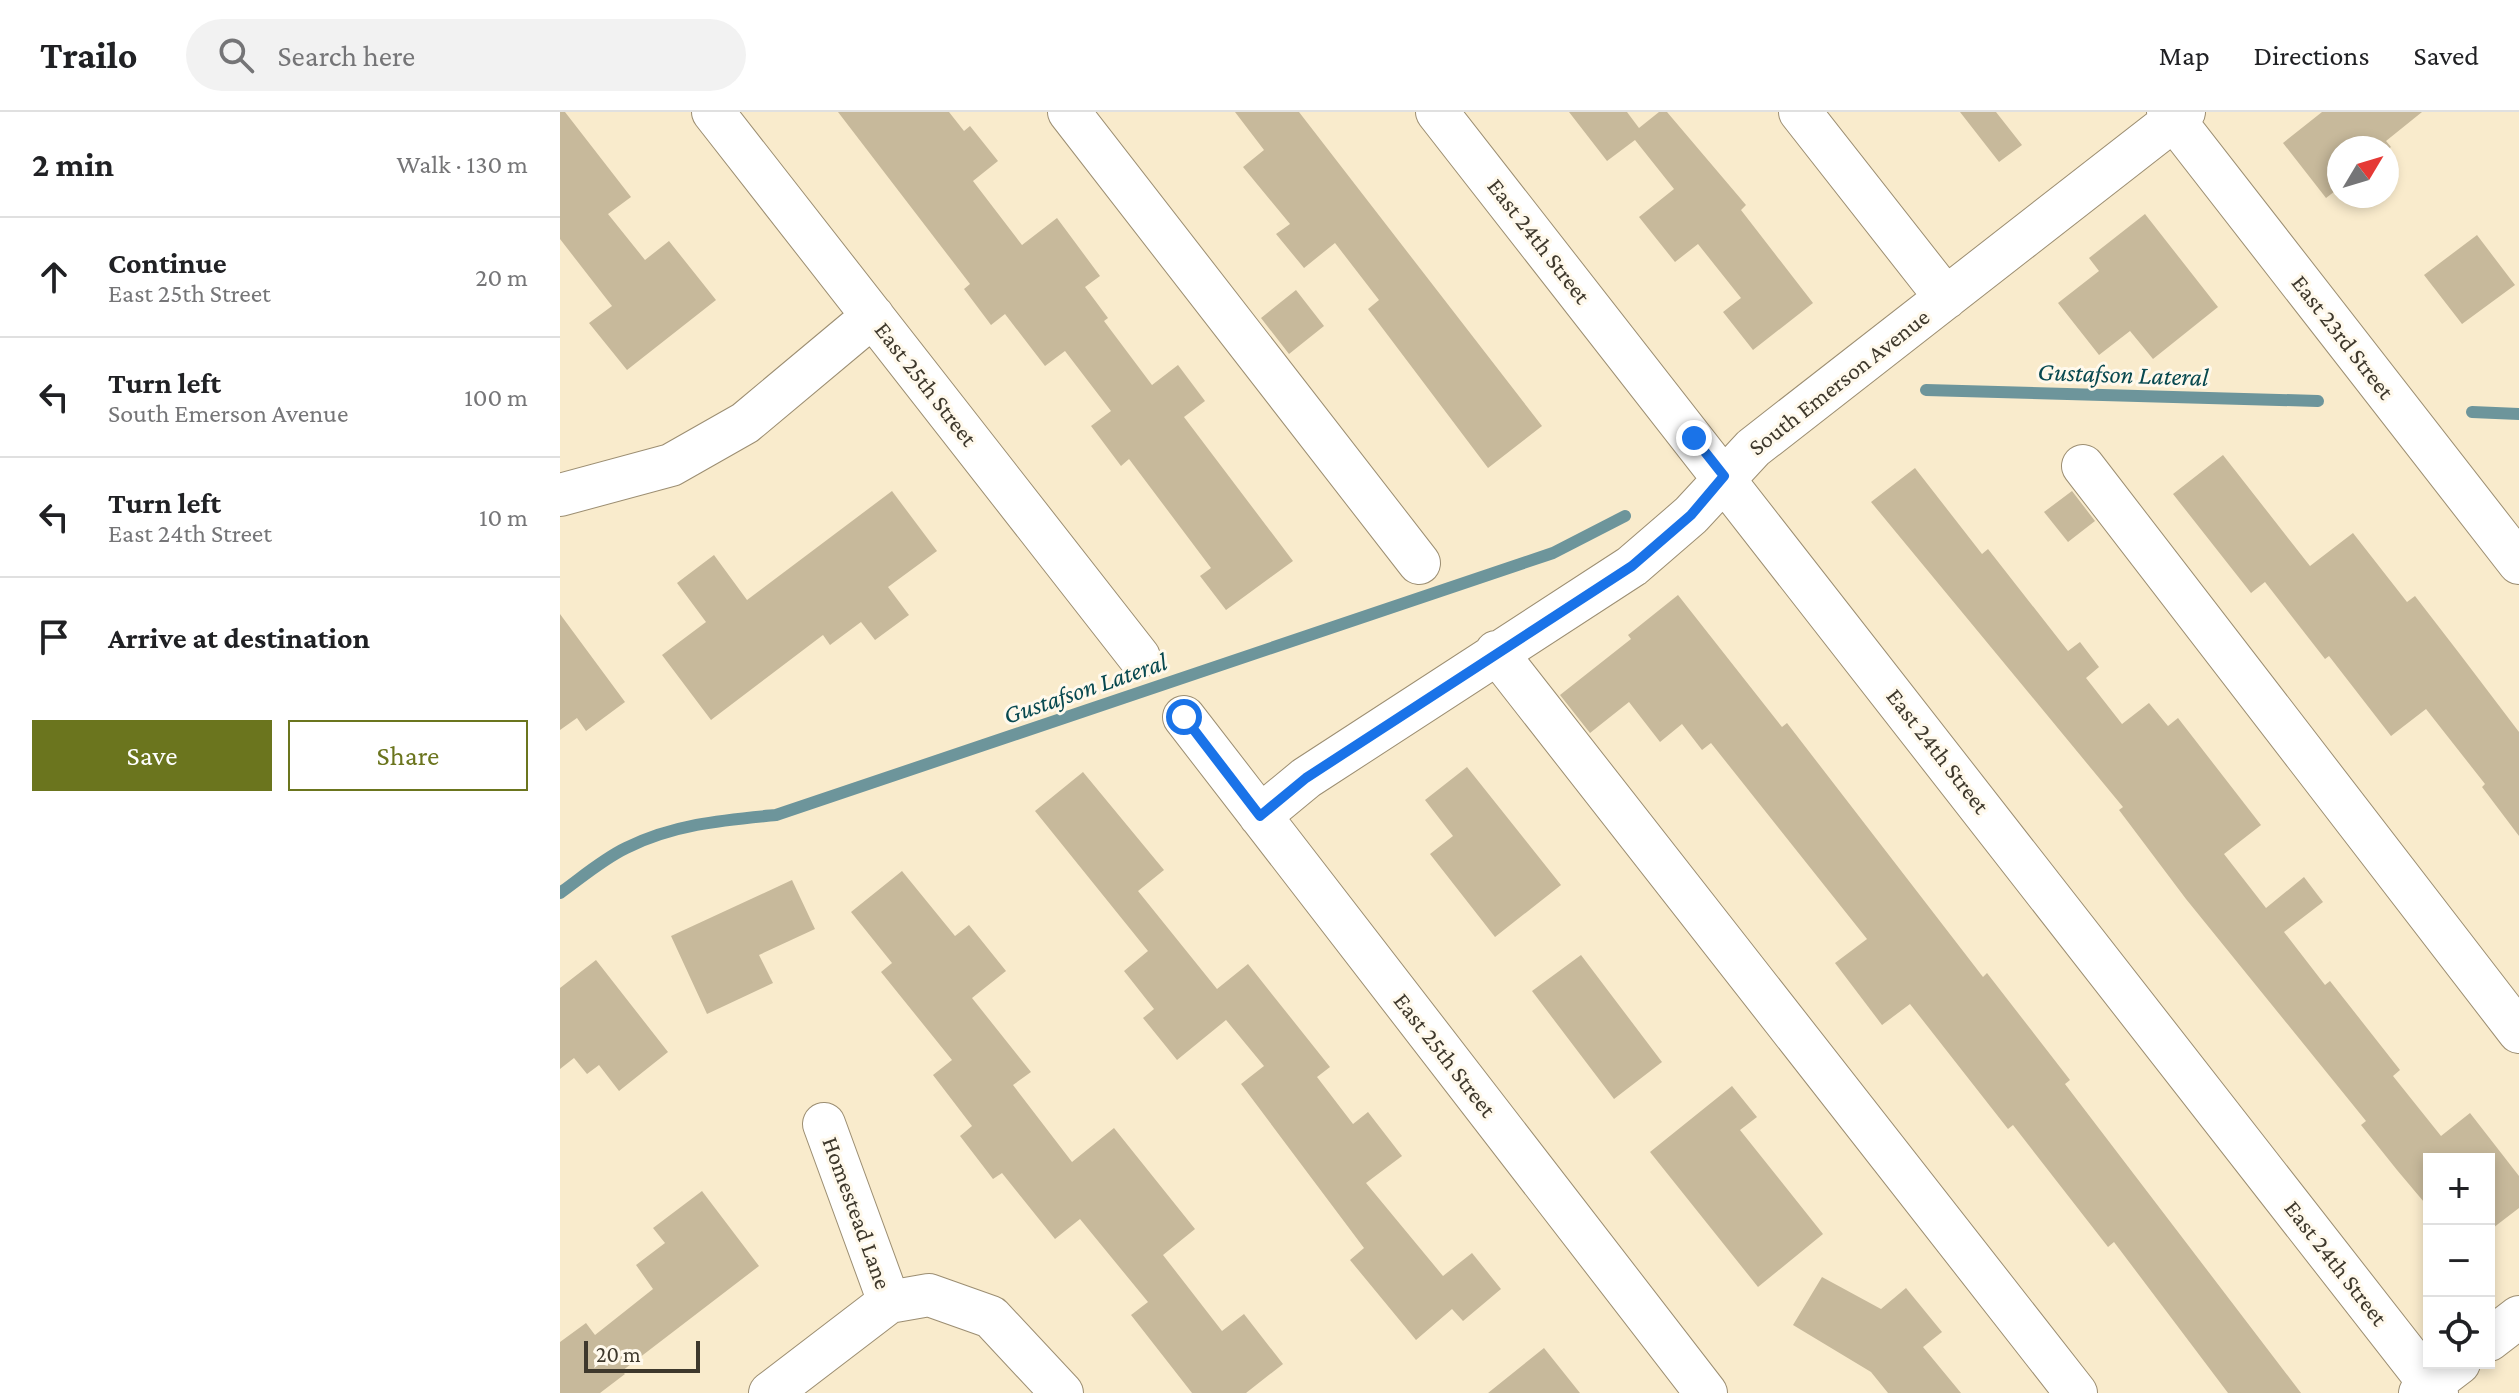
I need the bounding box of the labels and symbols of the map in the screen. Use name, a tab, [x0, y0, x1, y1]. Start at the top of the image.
north arrow	[2327, 136, 2399, 208]
street label: East 24th Street	[1482, 173, 1597, 309]
street label: East 23rd Street	[2287, 269, 2401, 405]
street label: South Emerson Avenue	[1743, 303, 1934, 461]
street label: East 25th Street	[870, 316, 984, 452]
water label: Gustafson Lateral	[2037, 357, 2210, 392]
route end	[1676, 420, 1712, 456]
water label: Gustafson Lateral	[1000, 647, 1171, 730]
street label: East 24th Street	[1881, 683, 1996, 819]
route start	[1166, 699, 1202, 735]
street label: East 25th Street	[1389, 987, 1503, 1123]
street label: Homestead Lane	[817, 1133, 898, 1293]
street label: East 24th Street	[2279, 1195, 2394, 1331]
scale bar	[584, 1337, 700, 1373]

